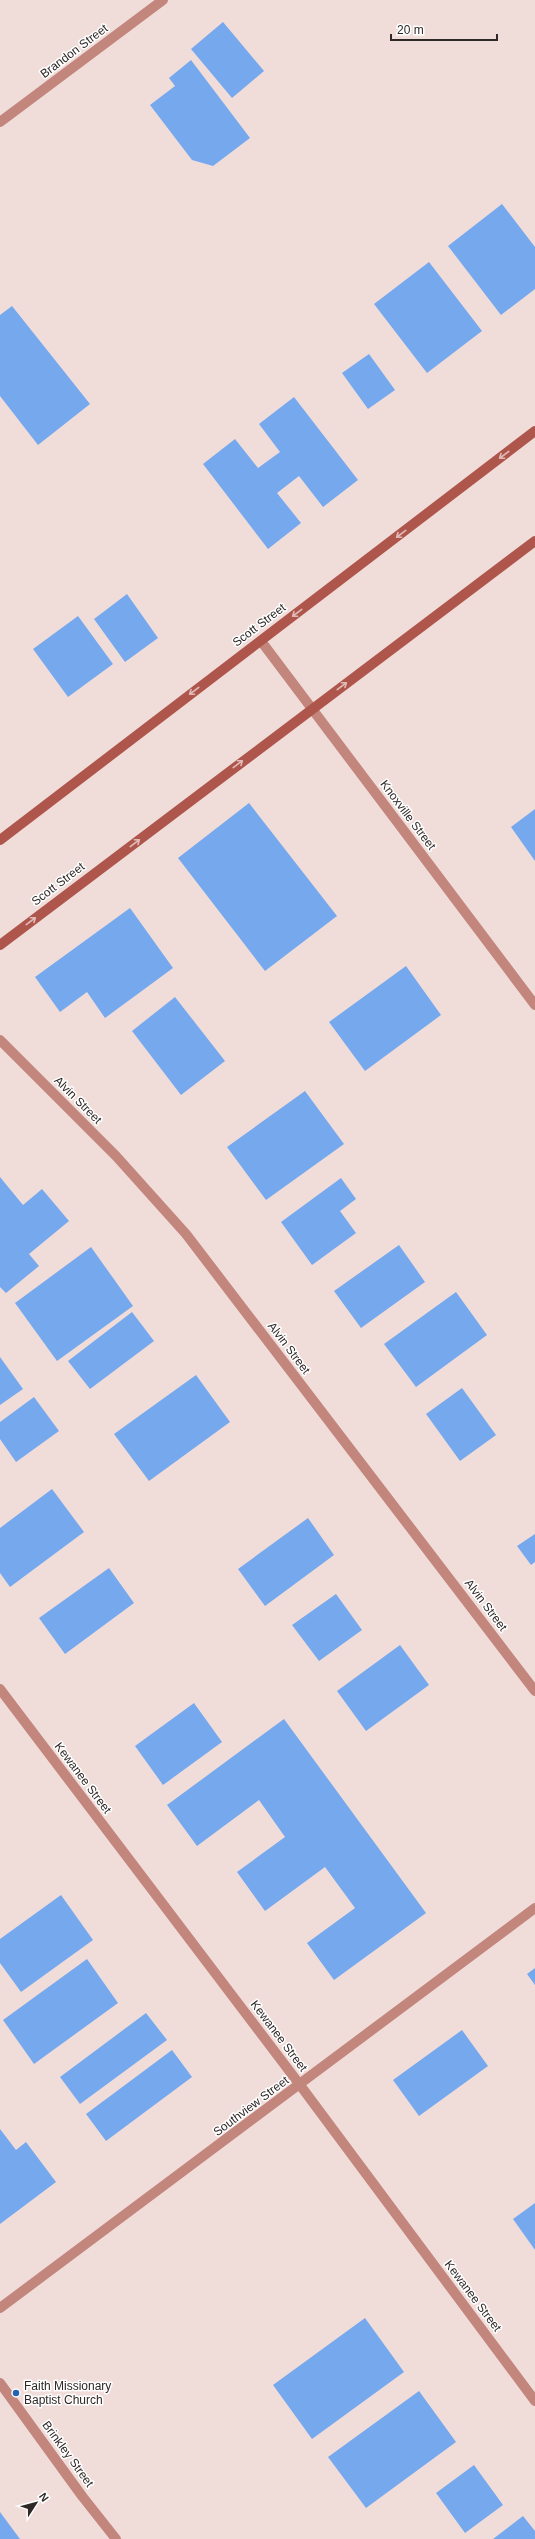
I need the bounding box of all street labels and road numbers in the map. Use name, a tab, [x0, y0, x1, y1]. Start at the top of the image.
street label: Brandon Street	[38, 21, 111, 81]
street label: Scott Street	[230, 600, 289, 649]
street label: Knoxville Street	[377, 777, 439, 853]
street label: Scott Street	[29, 859, 88, 908]
street label: Alvin Street	[51, 1073, 105, 1127]
street label: Alvin Street	[265, 1319, 313, 1377]
street label: Alvin Street	[462, 1576, 510, 1634]
street label: Kewanee Street	[52, 1740, 115, 1817]
street label: Kewanee Street	[248, 1998, 311, 2075]
street label: Southview Street	[211, 2073, 292, 2139]
street label: Kewanee Street	[442, 2258, 505, 2335]
street label: Brinkley Street	[39, 2418, 97, 2490]

